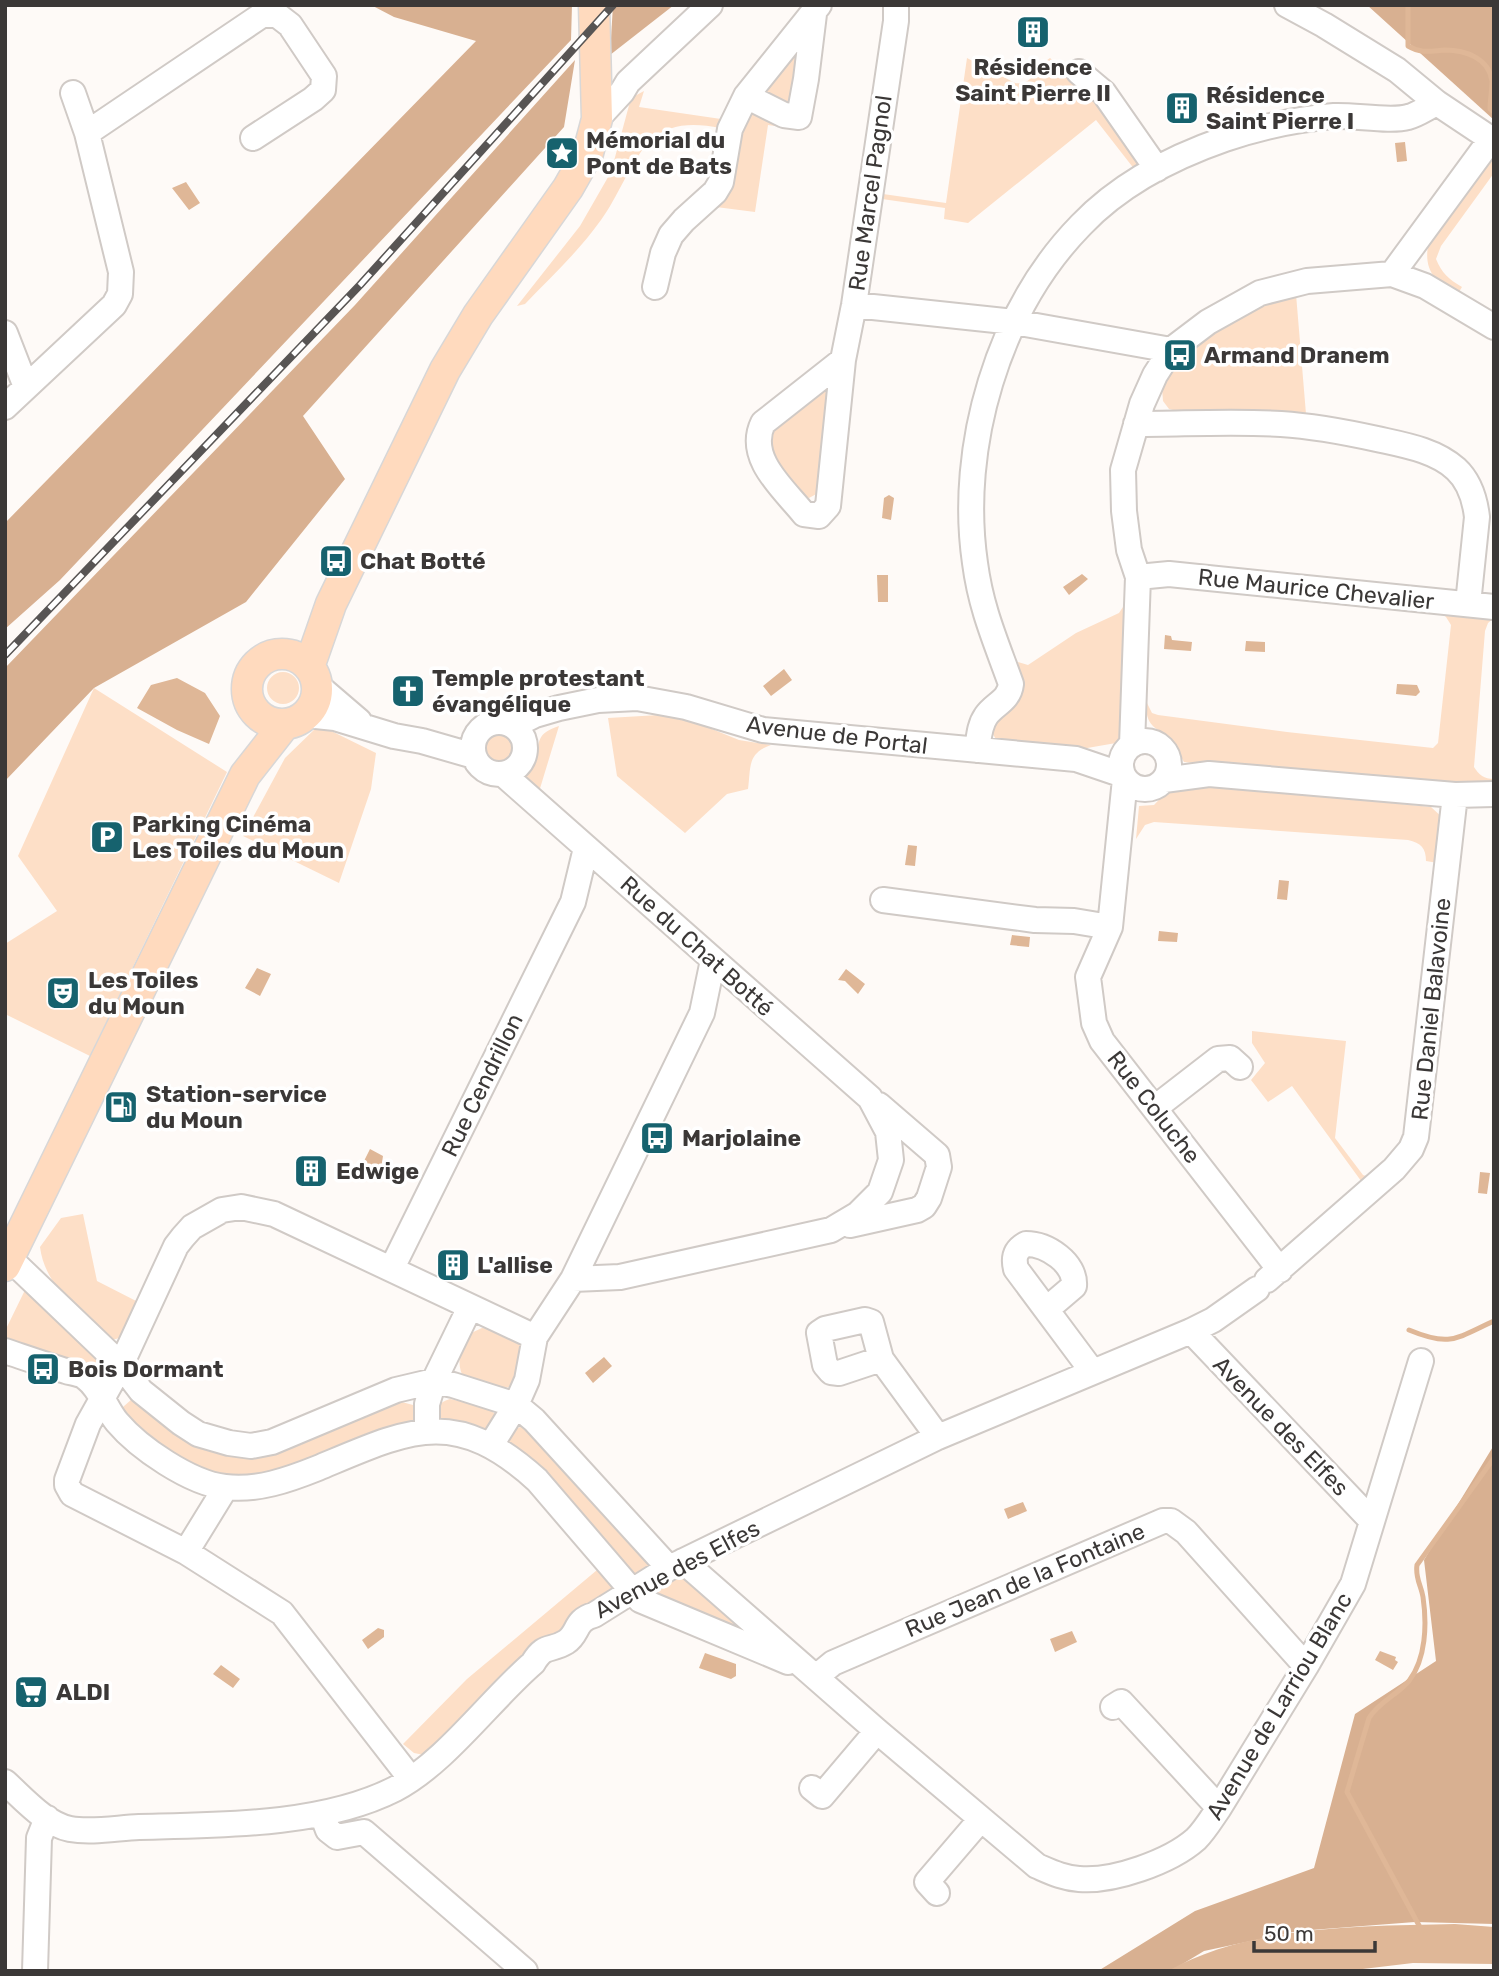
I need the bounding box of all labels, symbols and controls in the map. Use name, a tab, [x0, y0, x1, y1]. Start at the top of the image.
building icon: Résidence Saint Pierre II	[1014, 13, 1052, 51]
place label: Résidence Saint Pierre II	[955, 53, 1111, 107]
place label: Résidence Saint Pierre I	[1206, 81, 1354, 135]
building icon: Résidence Saint Pierre I	[1163, 89, 1201, 127]
street label: Rue Marcel Pagnol	[842, 93, 898, 293]
place label: Mémorial du Pont de Bats	[586, 126, 732, 180]
place icon: Mémorial du Pont de Bats	[543, 134, 581, 172]
bus stop icon: Armand Dranem	[1161, 336, 1199, 374]
place label: Armand Dranem	[1204, 341, 1390, 369]
bus stop icon: Chat Botté	[317, 542, 355, 580]
place label: Chat Botté	[360, 547, 486, 575]
street label: Rue Maurice Chevalier	[1197, 563, 1436, 615]
place label: Temple protestant évangélique	[432, 664, 645, 718]
church icon: Temple protestant évangélique	[389, 672, 427, 710]
street label: Avenue de Portal	[745, 710, 929, 760]
place label: Parking Cinéma Les Toiles du Moun	[132, 810, 344, 864]
parking icon: Parking Cinéma Les Toiles du Moun	[88, 818, 126, 856]
street label: Rue du Chat Botté	[615, 870, 779, 1022]
street label: Rue Daniel Balavoine	[1405, 896, 1457, 1122]
place label: Les Toiles du Moun	[88, 966, 199, 1020]
theatre icon: Les Toiles du Moun	[44, 974, 82, 1012]
street label: Rue Cendrillon	[435, 1009, 529, 1161]
street label: Rue Coluche	[1101, 1045, 1207, 1169]
place label: Station-service du Moun	[146, 1080, 327, 1134]
fuel station icon: Station-service du Moun	[102, 1088, 140, 1126]
bus stop icon: Marjolaine	[638, 1119, 676, 1157]
place label: Marjolaine	[682, 1124, 801, 1152]
building icon: Edwige	[292, 1152, 330, 1190]
place label: Edwige	[336, 1157, 419, 1185]
building icon: L'allise	[434, 1246, 472, 1284]
place label: L'allise	[477, 1251, 553, 1279]
bus stop icon: Bois Dormant	[24, 1350, 62, 1388]
street label: Avenue des Elfes	[1207, 1350, 1355, 1502]
place label: Bois Dormant	[68, 1355, 224, 1383]
street label: Avenue des Elfes	[590, 1514, 764, 1624]
street label: Rue Jean de la Fontaine	[901, 1517, 1149, 1643]
street label: Avenue de Larriou Blanc	[1200, 1587, 1358, 1825]
supermarket icon: ALDI	[12, 1673, 50, 1711]
place label: ALDI	[56, 1678, 110, 1706]
scale bar	[1254, 1910, 1375, 1954]
text: 50 m	[1264, 1921, 1314, 1946]

